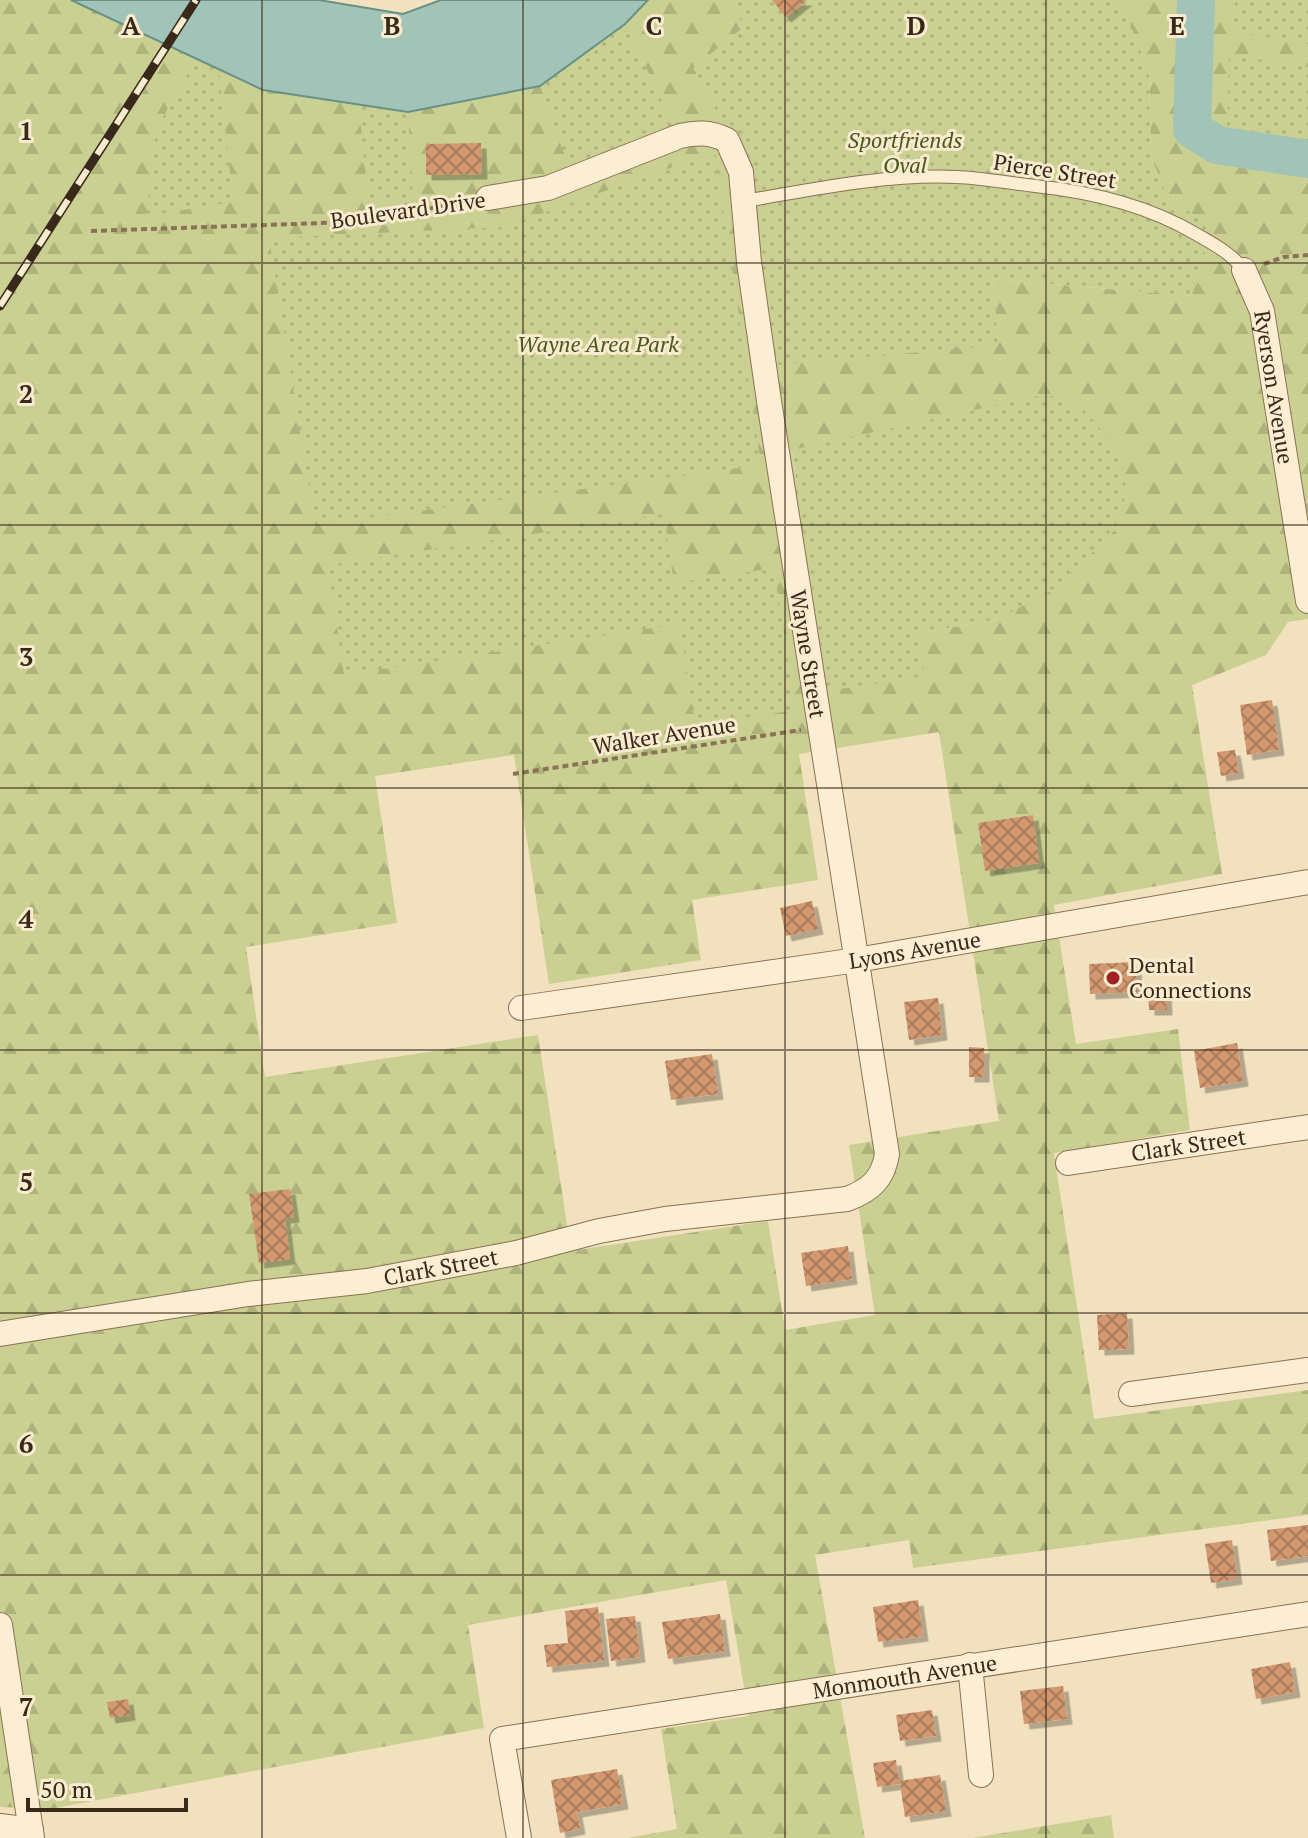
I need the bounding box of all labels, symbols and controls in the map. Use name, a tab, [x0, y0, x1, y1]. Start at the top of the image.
text: A	[122, 8, 141, 42]
text: B	[384, 8, 400, 42]
text: C	[646, 8, 662, 42]
text: D	[906, 8, 926, 42]
text: E	[1169, 8, 1185, 42]
text: 1	[19, 113, 33, 147]
park label: Sportfriends Oval	[848, 125, 962, 179]
street label: Pierce Street	[991, 146, 1119, 195]
street label: Boulevard Drive	[328, 184, 487, 235]
street label: Ryerson Avenue	[1248, 308, 1301, 466]
park label: Wayne Area Park	[517, 329, 679, 358]
text: 2	[19, 376, 33, 410]
street label: Wayne Street	[784, 588, 833, 720]
text: 3	[19, 639, 33, 673]
street label: Walker Avenue	[590, 709, 738, 760]
text: 4	[19, 901, 34, 935]
street label: Lyons Avenue	[847, 924, 983, 975]
place label: Dental Connections	[1129, 950, 1252, 1004]
marker: Dental Connections	[1104, 969, 1122, 987]
street label: Clark Street	[1129, 1121, 1248, 1167]
text: 5	[19, 1164, 33, 1198]
street label: Clark Street	[381, 1242, 500, 1292]
text: 6	[19, 1426, 33, 1460]
street label: Monmouth Avenue	[810, 1647, 999, 1705]
text: 7	[19, 1689, 33, 1723]
scale bar	[28, 1762, 186, 1812]
text: 50 m	[40, 1773, 92, 1805]

